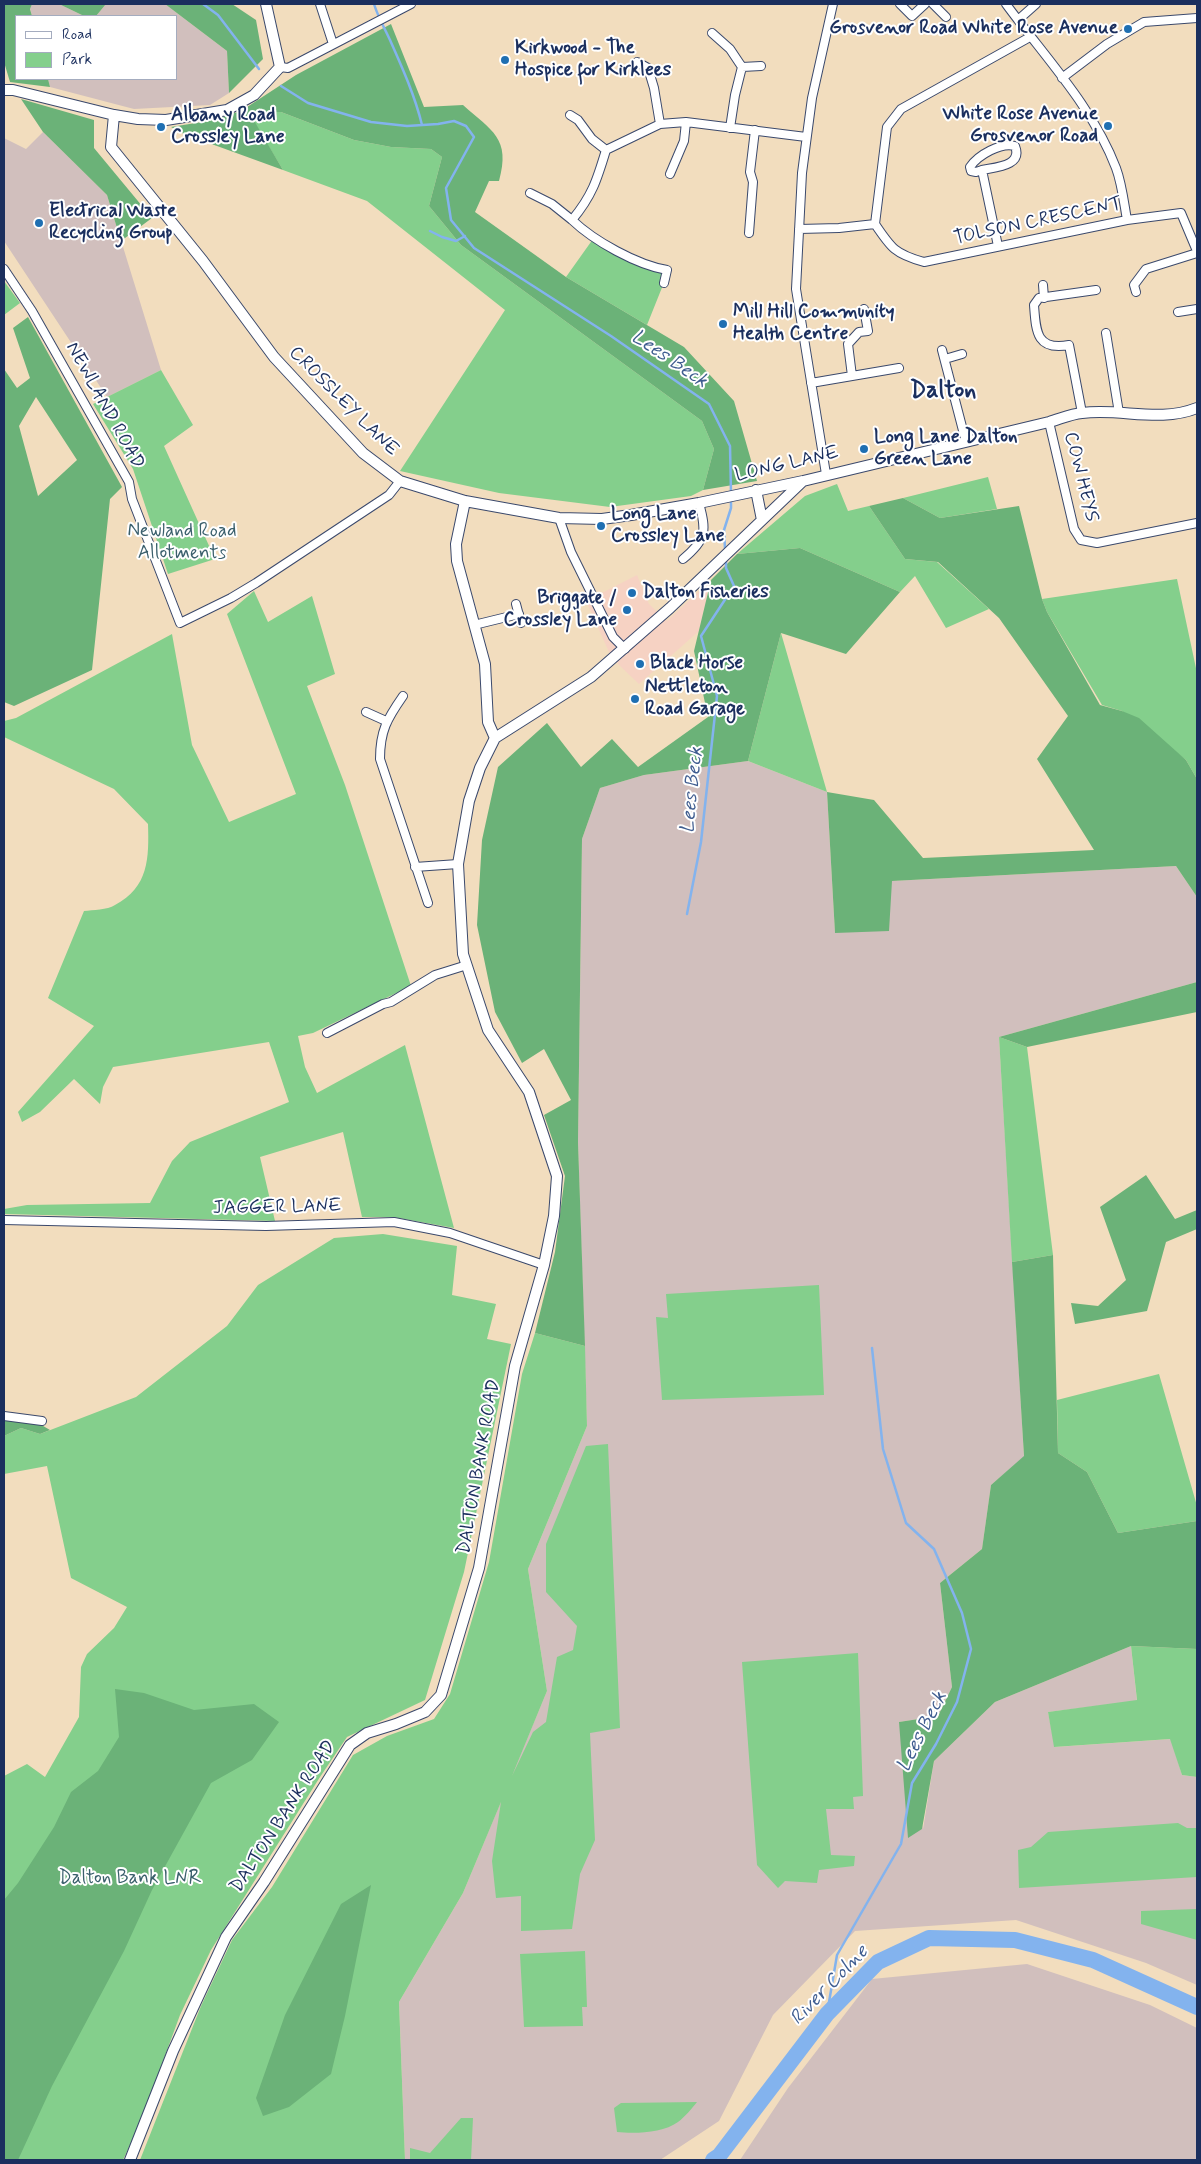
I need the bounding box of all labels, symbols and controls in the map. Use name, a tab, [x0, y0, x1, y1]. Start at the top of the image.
legend	[15, 15, 178, 80]
place label: Grosvenor Road White Rose Avenue	[829, 18, 1118, 40]
marker: Grosvenor Road White Rose Avenue	[1122, 23, 1134, 35]
text: Road	[62, 25, 92, 45]
place label: Kirkwood - The Hospice for Kirklees	[515, 38, 671, 82]
text: Park	[62, 50, 92, 70]
marker: Kirkwood - The Hospice for Kirklees	[499, 54, 511, 66]
place label: White Rose Avenue Grosvenor Road	[942, 104, 1098, 148]
place label: Albany Road Crossley Lane	[171, 105, 285, 149]
marker: White Rose Avenue Grosvenor Road	[1102, 120, 1114, 132]
marker: Albany Road Crossley Lane	[155, 121, 167, 133]
street label: TOLSON CRESCENT	[952, 193, 1124, 251]
place label: Electrical Waste Recycling Group	[49, 201, 176, 245]
marker: Electrical Waste Recycling Group	[33, 217, 45, 229]
place label: Mill Hill Community Health Centre	[733, 302, 895, 346]
marker: Mill Hill Community Health Centre	[717, 318, 729, 330]
water label: Lees Beck	[626, 326, 712, 394]
street label: NEWLAND ROAD	[60, 338, 148, 474]
street label: CROSSLEY LANE	[283, 342, 403, 462]
district label: Dalton	[910, 378, 976, 406]
place label: Long Lane Dalton Green Lane	[874, 427, 1018, 471]
street label: COW HEYS	[1058, 430, 1102, 524]
street label: LONG LANE	[733, 442, 841, 488]
marker: Long Lane Dalton Green Lane	[858, 443, 870, 455]
place label: Long Lane Crossley Lane	[611, 504, 725, 548]
marker: Long Lane Crossley Lane	[595, 520, 607, 532]
park label: Newland Road Allotments	[127, 521, 237, 565]
place label: Dalton Fisheries	[642, 582, 769, 604]
marker: Dalton Fisheries	[626, 587, 638, 599]
place label: Briggate / Crossley Lane	[503, 588, 617, 632]
marker: Briggate / Crossley Lane	[621, 604, 633, 616]
place label: Black Horse	[650, 653, 743, 675]
marker: Black Horse	[634, 658, 646, 670]
place label: Nettleton Road Garage	[645, 677, 745, 721]
marker: Nettleton Road Garage	[629, 693, 641, 705]
water label: Lees Beck	[677, 745, 709, 835]
street label: JAGGER LANE	[212, 1195, 342, 1221]
street label: DALTON BANK ROAD	[453, 1378, 507, 1556]
water label: Lees Beck	[893, 1688, 953, 1776]
street label: DALTON BANK ROAD	[226, 1736, 342, 1898]
park label: Dalton Bank LNR	[59, 1868, 201, 1890]
water label: River Colne	[786, 1941, 874, 2031]

